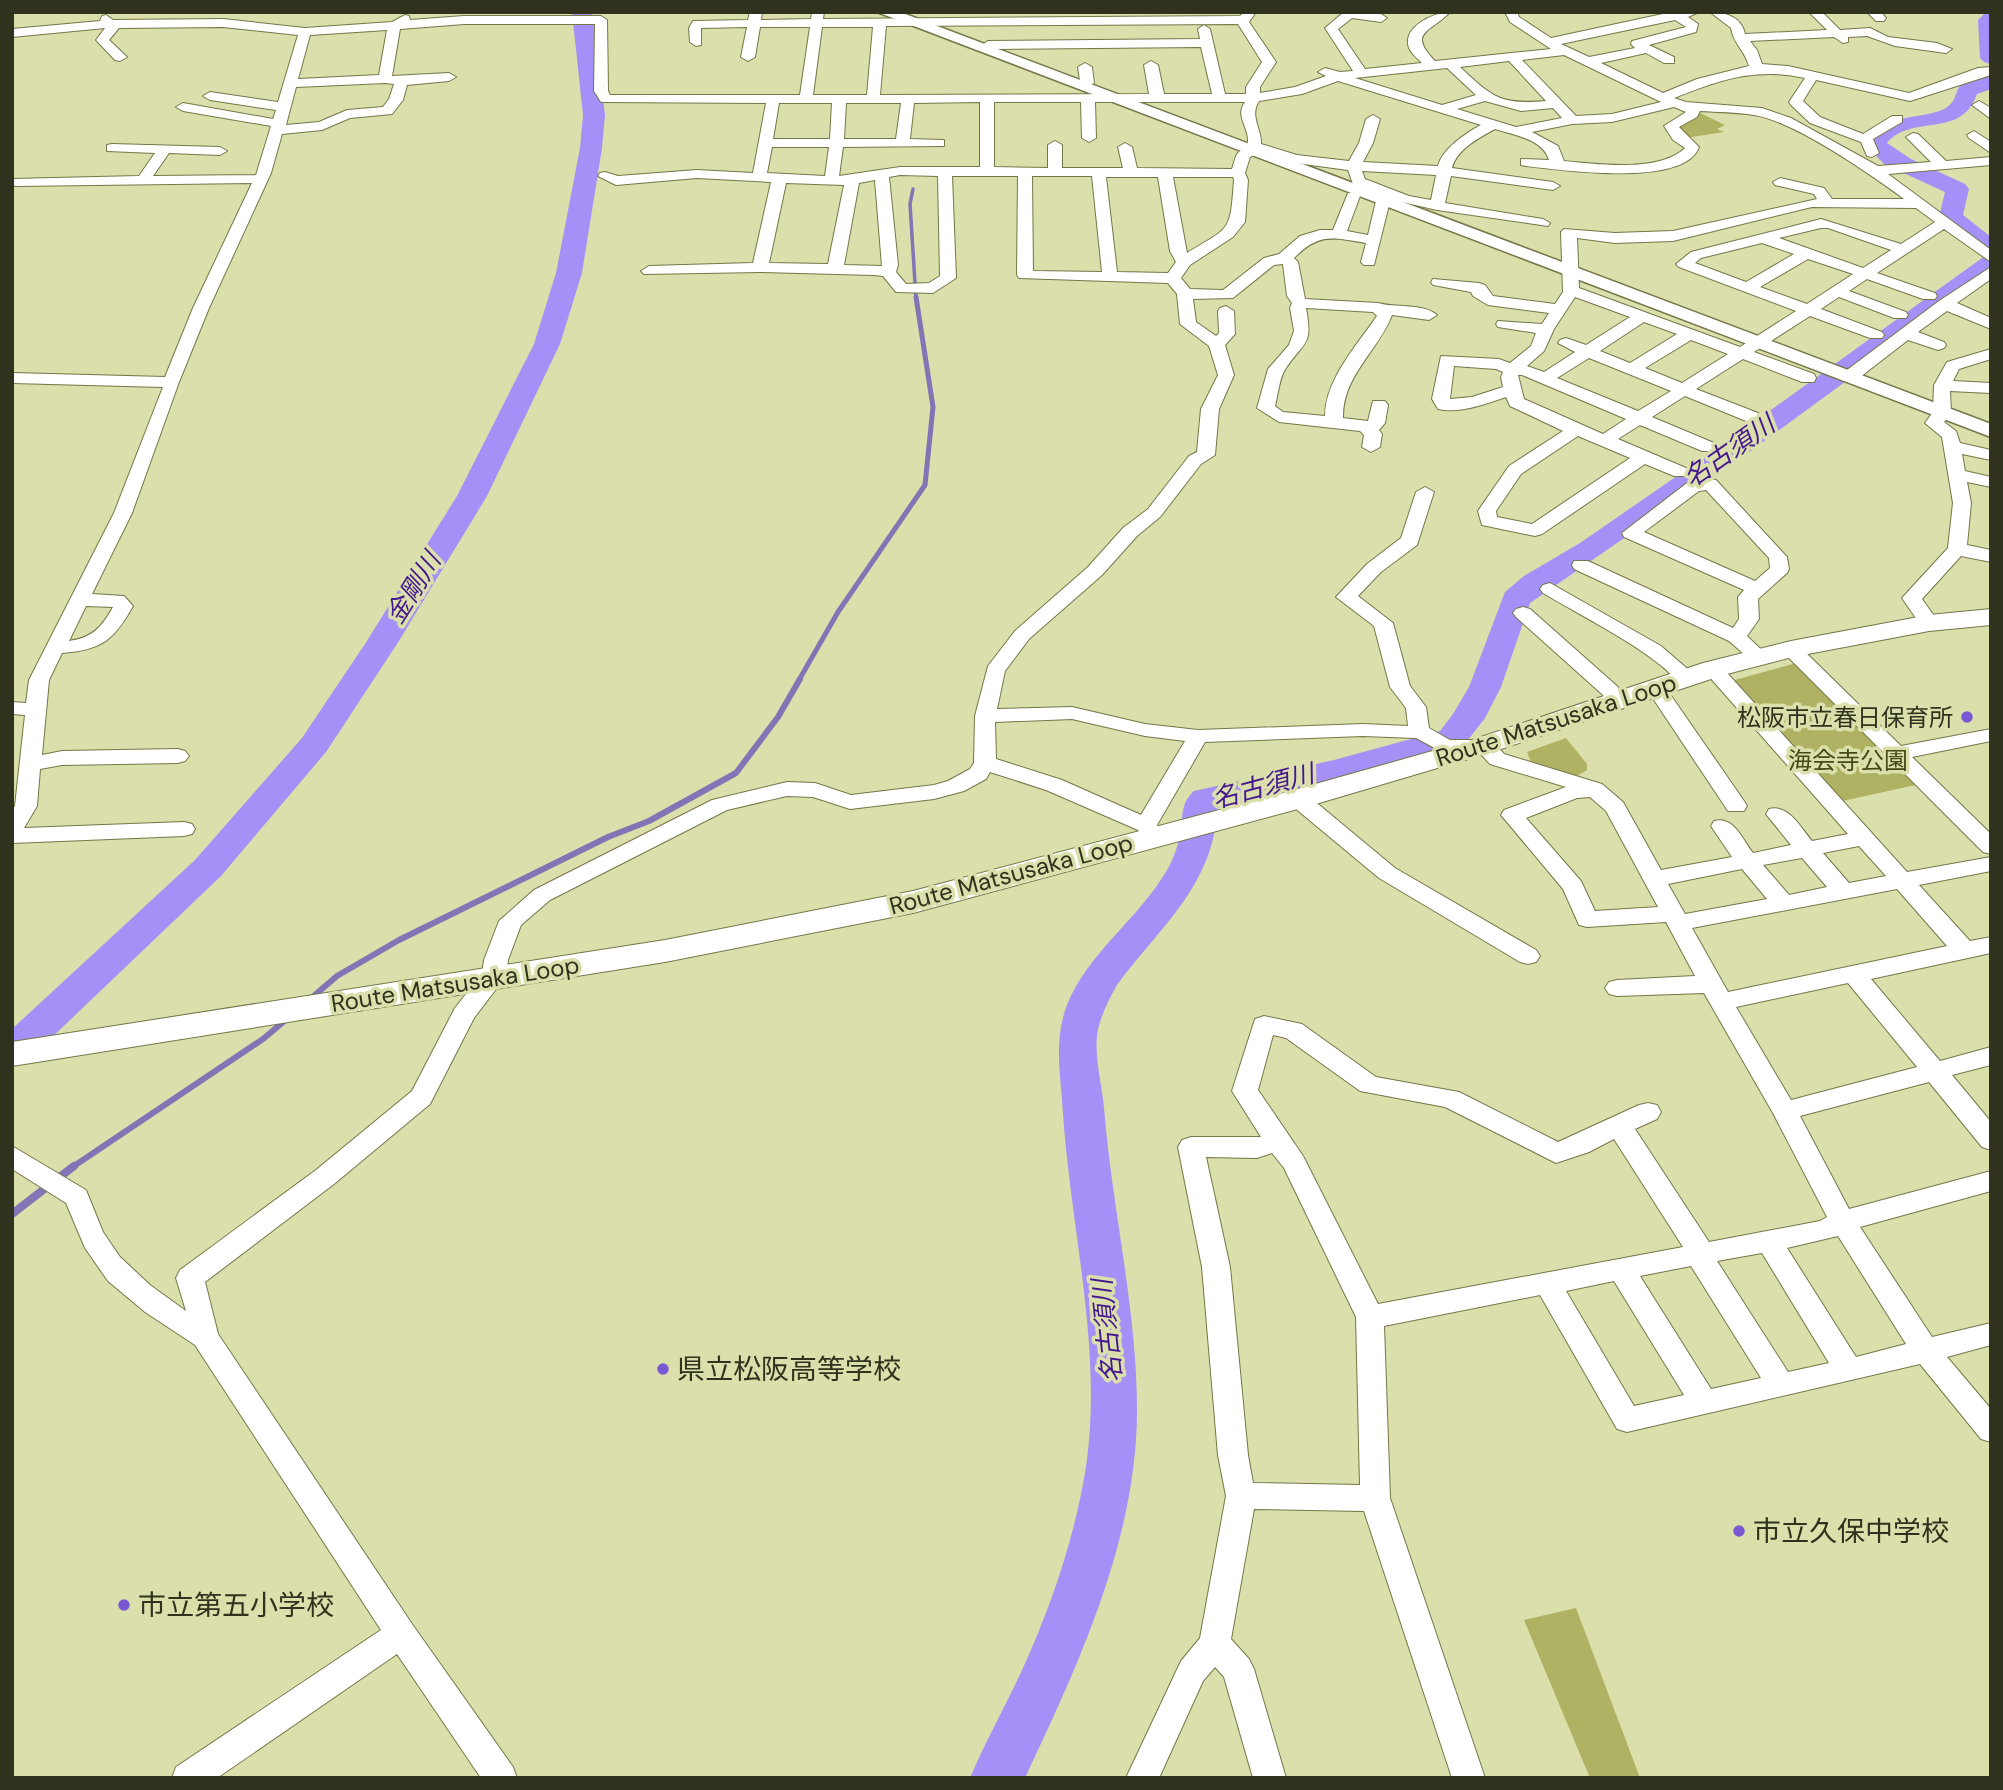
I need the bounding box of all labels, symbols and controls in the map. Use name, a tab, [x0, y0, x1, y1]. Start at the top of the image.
water label: 名古須川	[1677, 406, 1784, 495]
water label: 金剛川	[378, 543, 450, 630]
street label: Route Matsusaka Loop	[1432, 666, 1680, 774]
place label: 松阪市立春日保育所	[1737, 702, 1953, 733]
marker: 松阪市立春日保育所	[1959, 709, 1975, 725]
park label: 海会寺公園	[1788, 745, 1908, 776]
water label: 名古須川	[1208, 755, 1321, 816]
street label: Route Matsusaka Loop	[886, 827, 1136, 921]
street label: Route Matsusaka Loop	[329, 949, 581, 1019]
water label: 名古須川	[1084, 1275, 1129, 1384]
place label: 県立松阪高等学校	[677, 1351, 901, 1388]
marker: 県立松阪高等学校	[655, 1361, 671, 1377]
place label: 市立久保中学校	[1753, 1513, 1949, 1550]
marker: 市立久保中学校	[1731, 1523, 1747, 1539]
place label: 市立第五小学校	[138, 1587, 334, 1624]
marker: 市立第五小学校	[116, 1597, 132, 1613]

